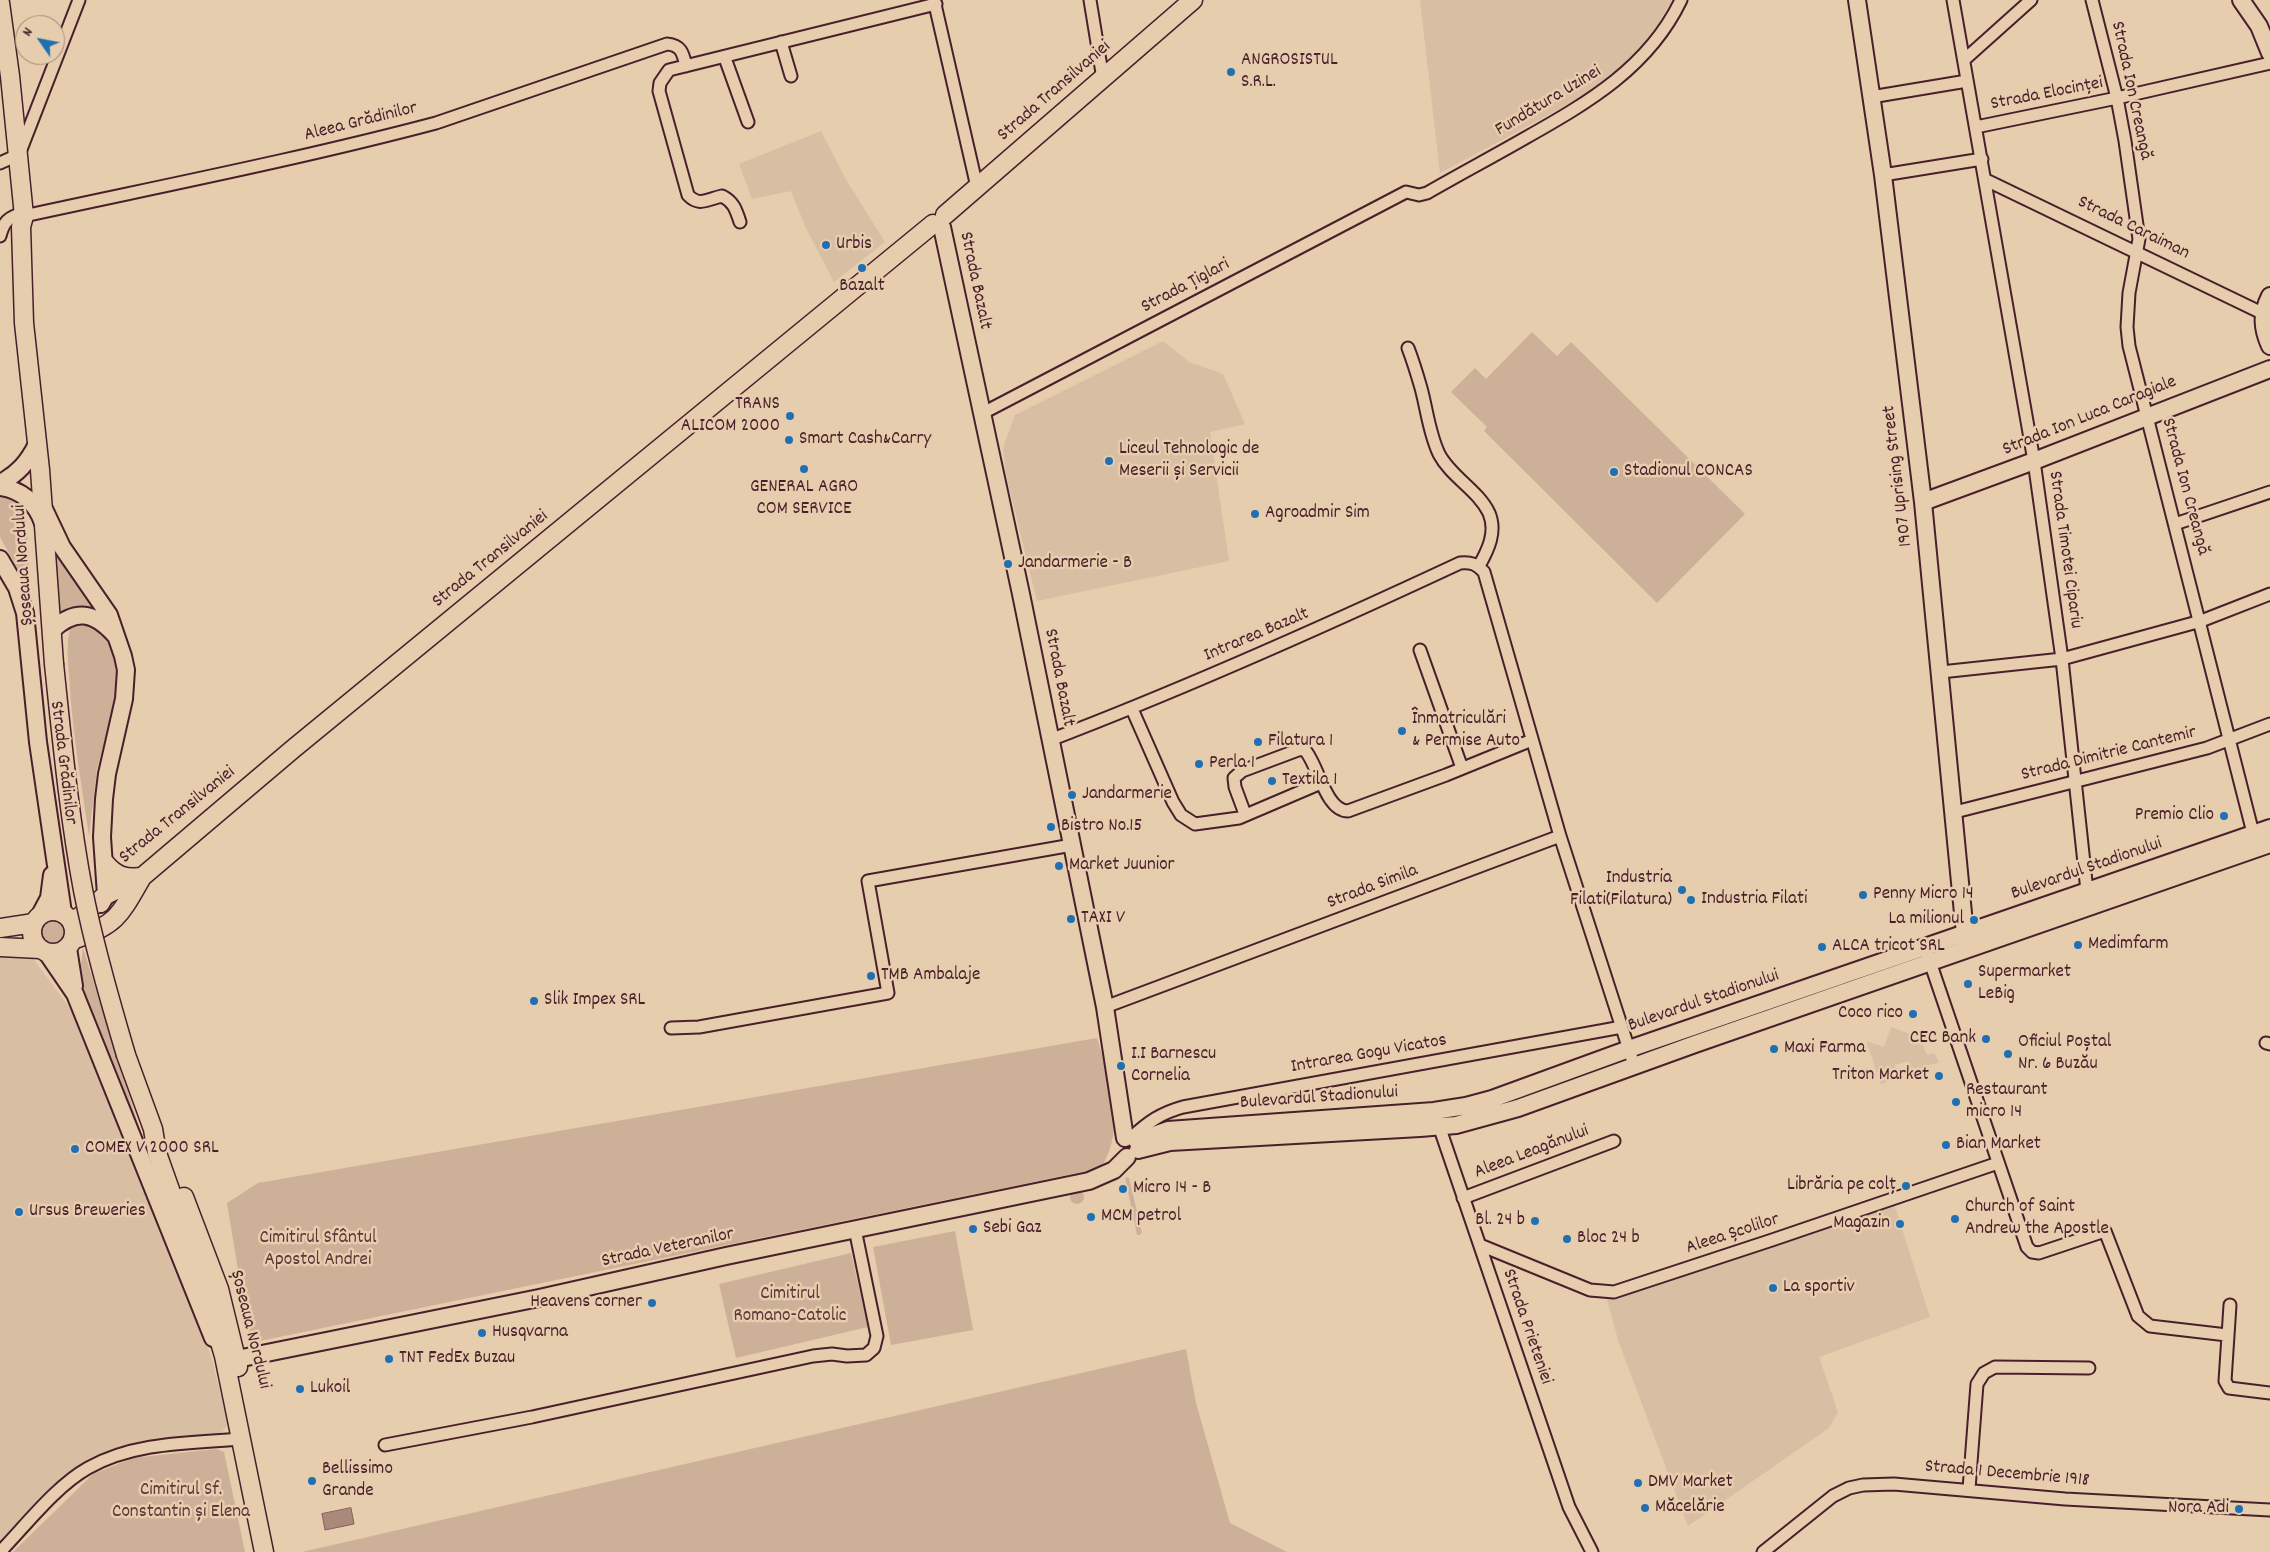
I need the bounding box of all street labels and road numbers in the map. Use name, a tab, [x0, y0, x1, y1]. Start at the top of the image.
street label: Strada Ion Creangă	[2104, 20, 2156, 162]
street label: Strada Transilvaniei	[994, 37, 1116, 147]
street label: Fundătura Uzinei	[1492, 61, 1606, 143]
street label: Strada Elocinței	[1989, 73, 2105, 117]
street label: Aleea Grădinilor	[302, 98, 420, 148]
street label: Strada Caraiman	[2073, 192, 2193, 266]
street label: Strada Bazalt	[953, 230, 995, 332]
street label: Strada Țiglari	[1138, 254, 1234, 320]
street label: Strada Ion Luca Caragiale	[2000, 372, 2180, 462]
street label: 1907 Uprising Street	[1879, 404, 1919, 548]
street label: Strada Ion Creangă	[2155, 416, 2213, 558]
street label: Strada Timotei Cipariu	[2042, 470, 2086, 630]
street label: Șoseaua Nordului	[9, 504, 41, 626]
street label: Strada Transilvaniei	[428, 506, 554, 614]
street label: Intrarea Bazalt	[1201, 604, 1313, 668]
street label: Strada Bazalt	[1037, 627, 1079, 729]
street label: Strada Grădinilor	[43, 700, 81, 826]
street label: Strada Dimitrie Cantemir	[2019, 722, 2199, 788]
street label: Strada Transilvaniei	[115, 762, 241, 870]
street label: Bulevardul Stadionului	[2008, 833, 2166, 907]
street label: Strada Simila	[1324, 860, 1422, 916]
street label: Bulevardul Stadionului	[1625, 965, 1783, 1039]
street label: Intrarea Gogu Vicatos	[1289, 1030, 1449, 1080]
street label: Bulevardul Stadionului	[1239, 1082, 1399, 1116]
street label: Aleea Leagănului	[1471, 1121, 1593, 1185]
street label: Aleea Școlilor	[1683, 1209, 1783, 1261]
street label: Strada Veteranilor	[600, 1224, 736, 1274]
street label: Strada Prieteniei	[1496, 1266, 1556, 1388]
street label: Șoseaua Nordului	[223, 1268, 275, 1392]
street label: Strada 1 Decembrie 1918	[1924, 1456, 2090, 1494]

